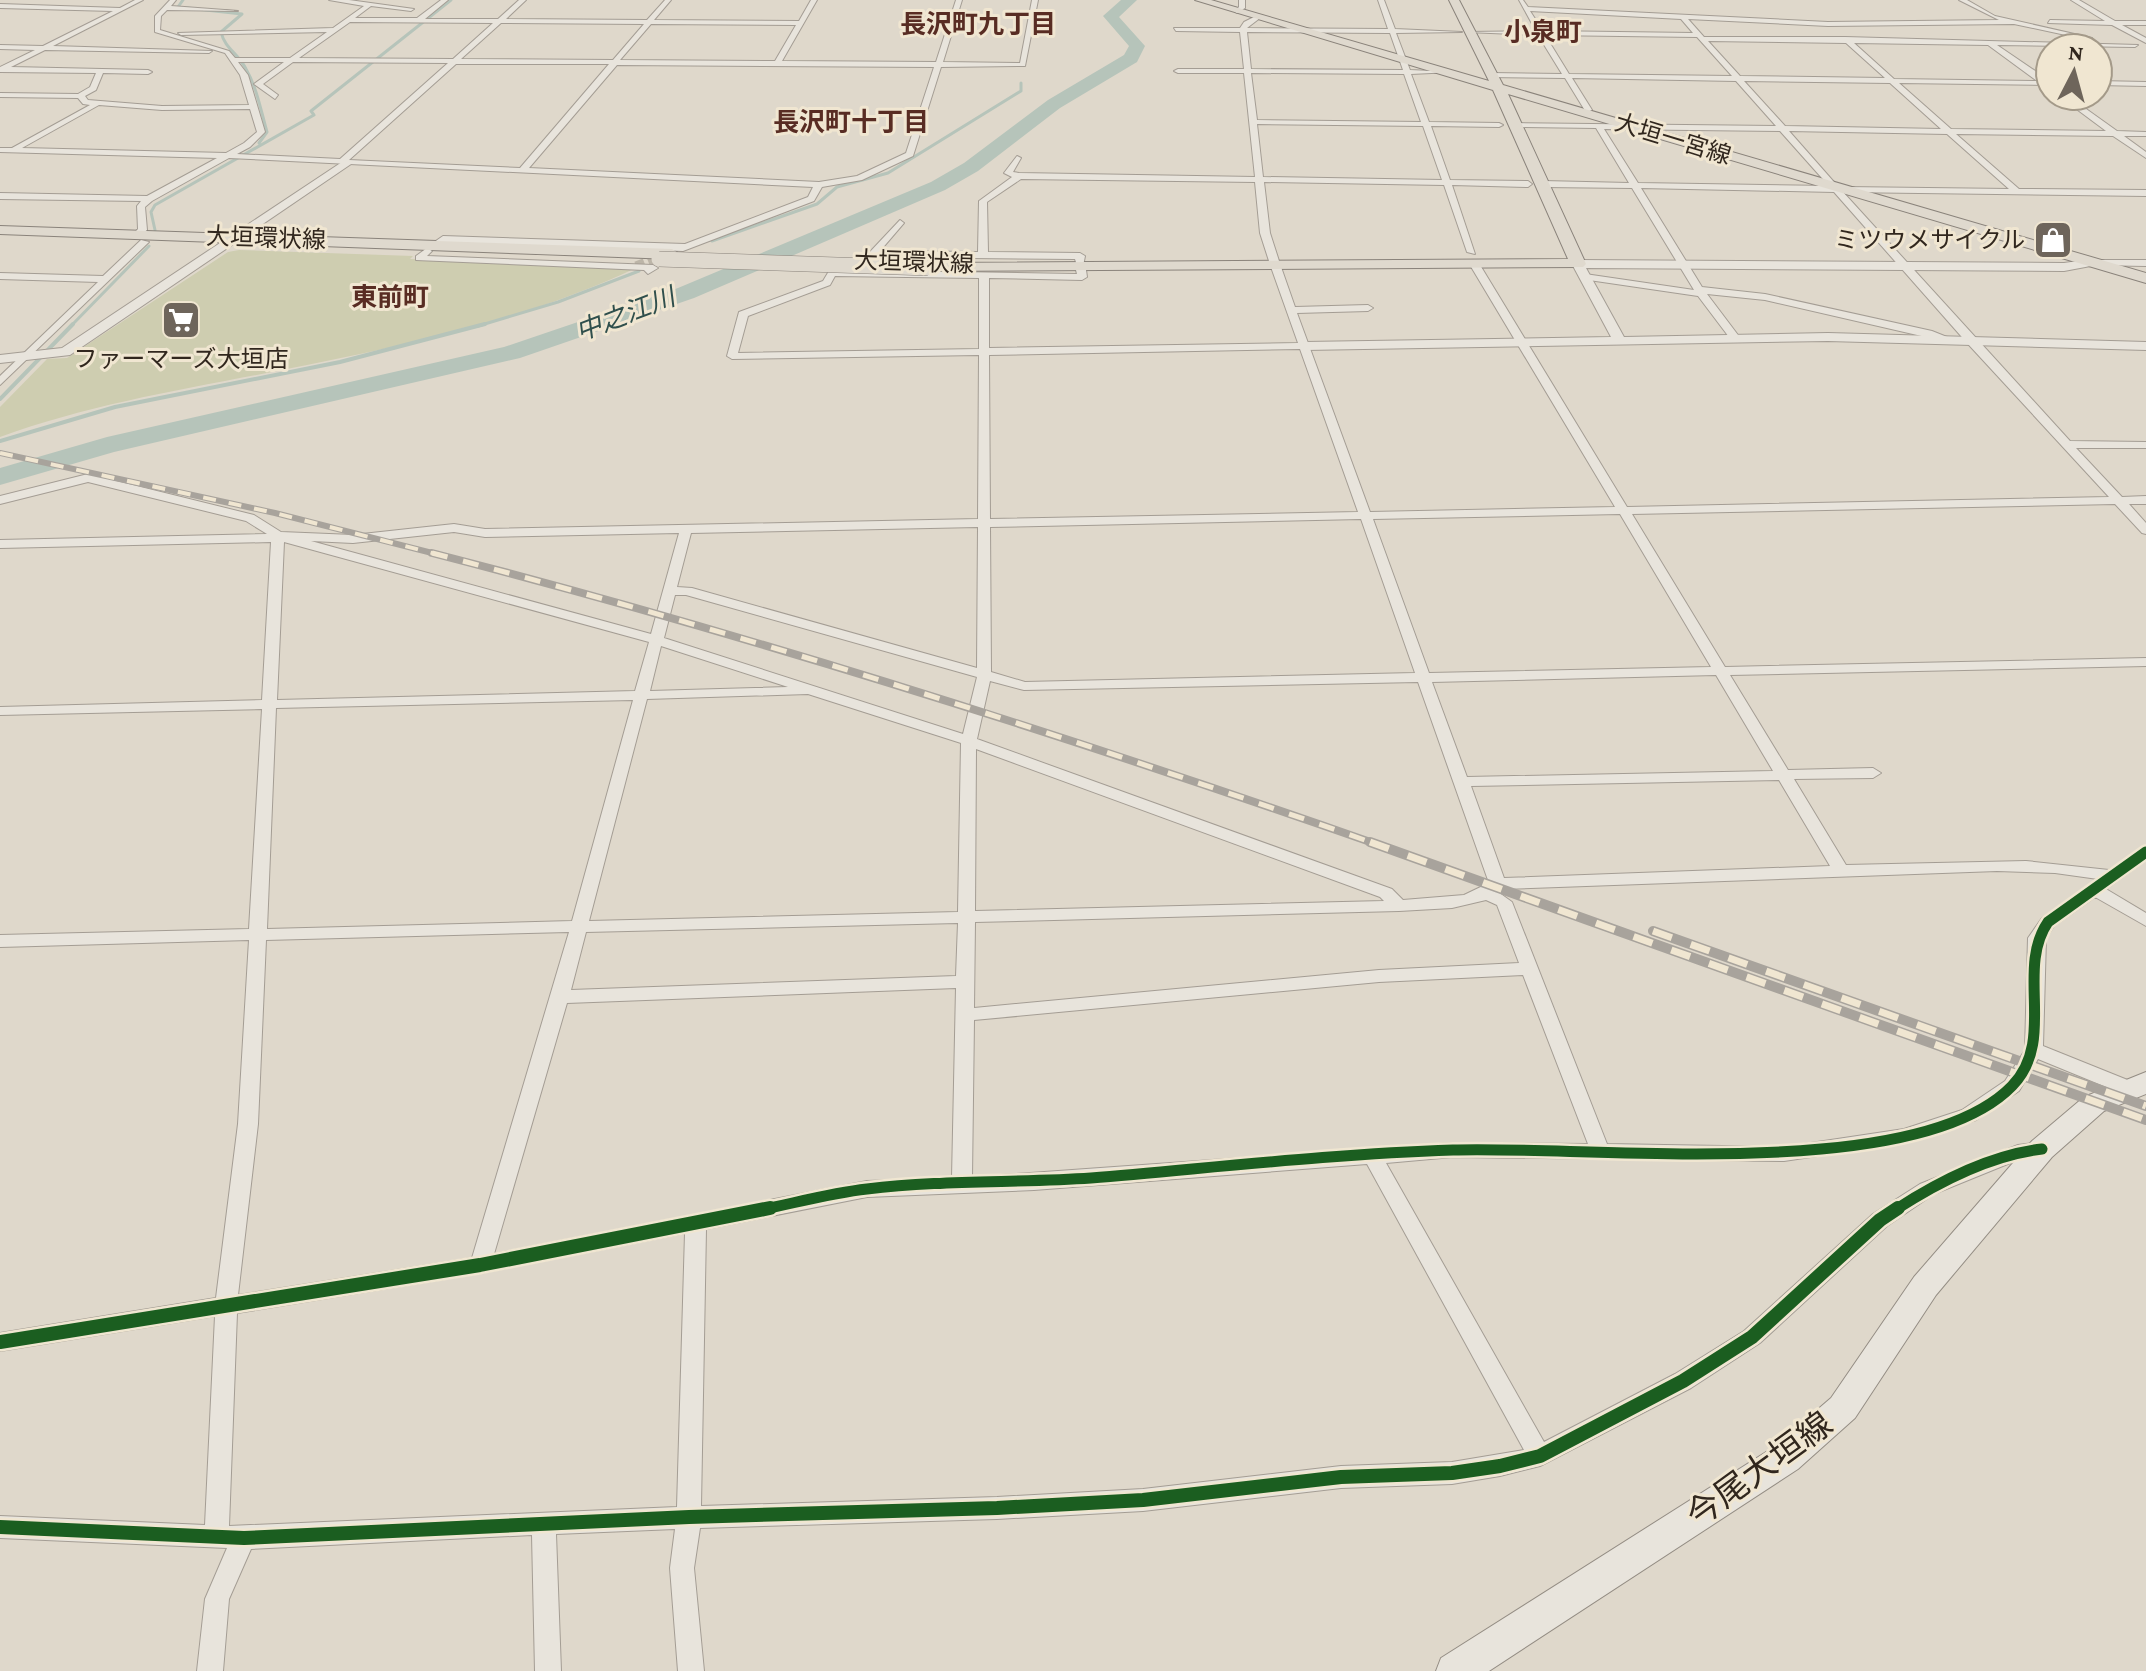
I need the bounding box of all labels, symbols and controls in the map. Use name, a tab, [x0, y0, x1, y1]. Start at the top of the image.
district label: 長沢町九丁目	[900, 10, 1056, 39]
district label: 小泉町	[1504, 18, 1582, 47]
north arrow	[2034, 32, 2114, 112]
text: N	[2067, 39, 2085, 66]
district label: 長沢町十丁目	[773, 108, 929, 137]
street label: 大垣一宮線	[1612, 108, 1734, 169]
shop icon: ミツウメサイクル	[2032, 219, 2074, 261]
street label: 大垣環状線	[206, 222, 326, 253]
place label: ミツウメサイクル	[1834, 226, 2025, 253]
street label: 大垣環状線	[854, 246, 974, 277]
water label: 中之江川	[571, 281, 682, 347]
district label: 東前町	[351, 283, 429, 312]
supermarket icon: ファーマーズ大垣店	[160, 299, 202, 341]
place label: ファーマーズ大垣店	[74, 345, 288, 372]
street label: 今尾大垣線	[1680, 1404, 1839, 1534]

